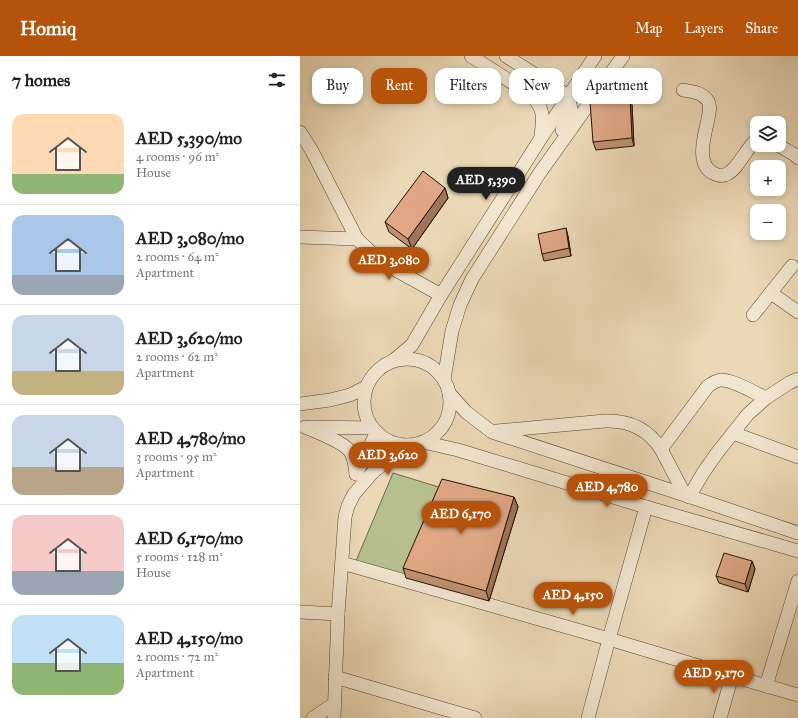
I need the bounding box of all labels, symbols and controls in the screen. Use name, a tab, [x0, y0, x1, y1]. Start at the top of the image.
text: Homiq	[20, 17, 76, 40]
text: Map	[635, 20, 663, 37]
text: Layers	[685, 20, 723, 37]
text: Share	[745, 20, 778, 37]
chip: Buy	[312, 68, 363, 104]
chip: Rent	[371, 68, 427, 104]
chip: Filters	[435, 68, 501, 104]
chip: New	[509, 68, 564, 104]
chip: Apartment	[572, 68, 662, 104]
icon: filters	[266, 69, 288, 91]
text: 7 homes	[12, 70, 70, 91]
map controls	[750, 116, 786, 240]
button: layers	[750, 116, 786, 152]
text: AED 5,390/mo	[136, 128, 242, 149]
icon: home	[44, 130, 92, 178]
text: 4 rooms · 96 m²	[136, 149, 219, 165]
button: +	[750, 160, 786, 196]
text: House	[136, 165, 171, 181]
pin: AED 5,390	[440, 167, 532, 201]
text: AED 5,390	[456, 172, 516, 188]
button: −	[750, 204, 786, 240]
text: AED 3,080/mo	[136, 228, 244, 249]
icon: home	[44, 231, 92, 279]
pin: AED 3,080	[343, 247, 435, 281]
text: 2 rooms · 64 m²	[136, 249, 219, 265]
text: AED 3,080	[358, 252, 420, 268]
text: Apartment	[136, 265, 194, 281]
text: AED 3,620/mo	[136, 328, 242, 349]
icon: home	[44, 331, 92, 379]
text: 2 rooms · 62 m²	[136, 349, 218, 365]
text: Apartment	[136, 365, 194, 381]
text: AED 4,780/mo	[136, 428, 245, 449]
icon: home	[44, 431, 92, 479]
pin: AED 3,620	[342, 442, 434, 476]
text: AED 3,620	[358, 447, 418, 463]
text: 3 rooms · 95 m²	[136, 449, 217, 465]
text: Apartment	[136, 465, 194, 481]
pin: AED 4,780	[561, 474, 653, 508]
text: AED 4,780	[576, 479, 638, 495]
pin: AED 6,170	[415, 501, 507, 535]
text: AED 6,170	[431, 506, 491, 522]
text: AED 6,170/mo	[136, 528, 243, 549]
icon: home	[44, 531, 92, 579]
text: 5 rooms · 128 m²	[136, 549, 223, 565]
text: House	[136, 565, 171, 581]
pin: AED 4,150	[527, 582, 619, 616]
text: AED 4,150	[543, 587, 603, 603]
text: AED 4,150/mo	[136, 628, 243, 649]
icon: home	[44, 631, 92, 679]
text: 2 rooms · 72 m²	[136, 649, 218, 665]
pin: AED 9,170	[668, 660, 760, 694]
text: Apartment	[136, 665, 194, 681]
text: AED 9,170	[683, 665, 745, 681]

